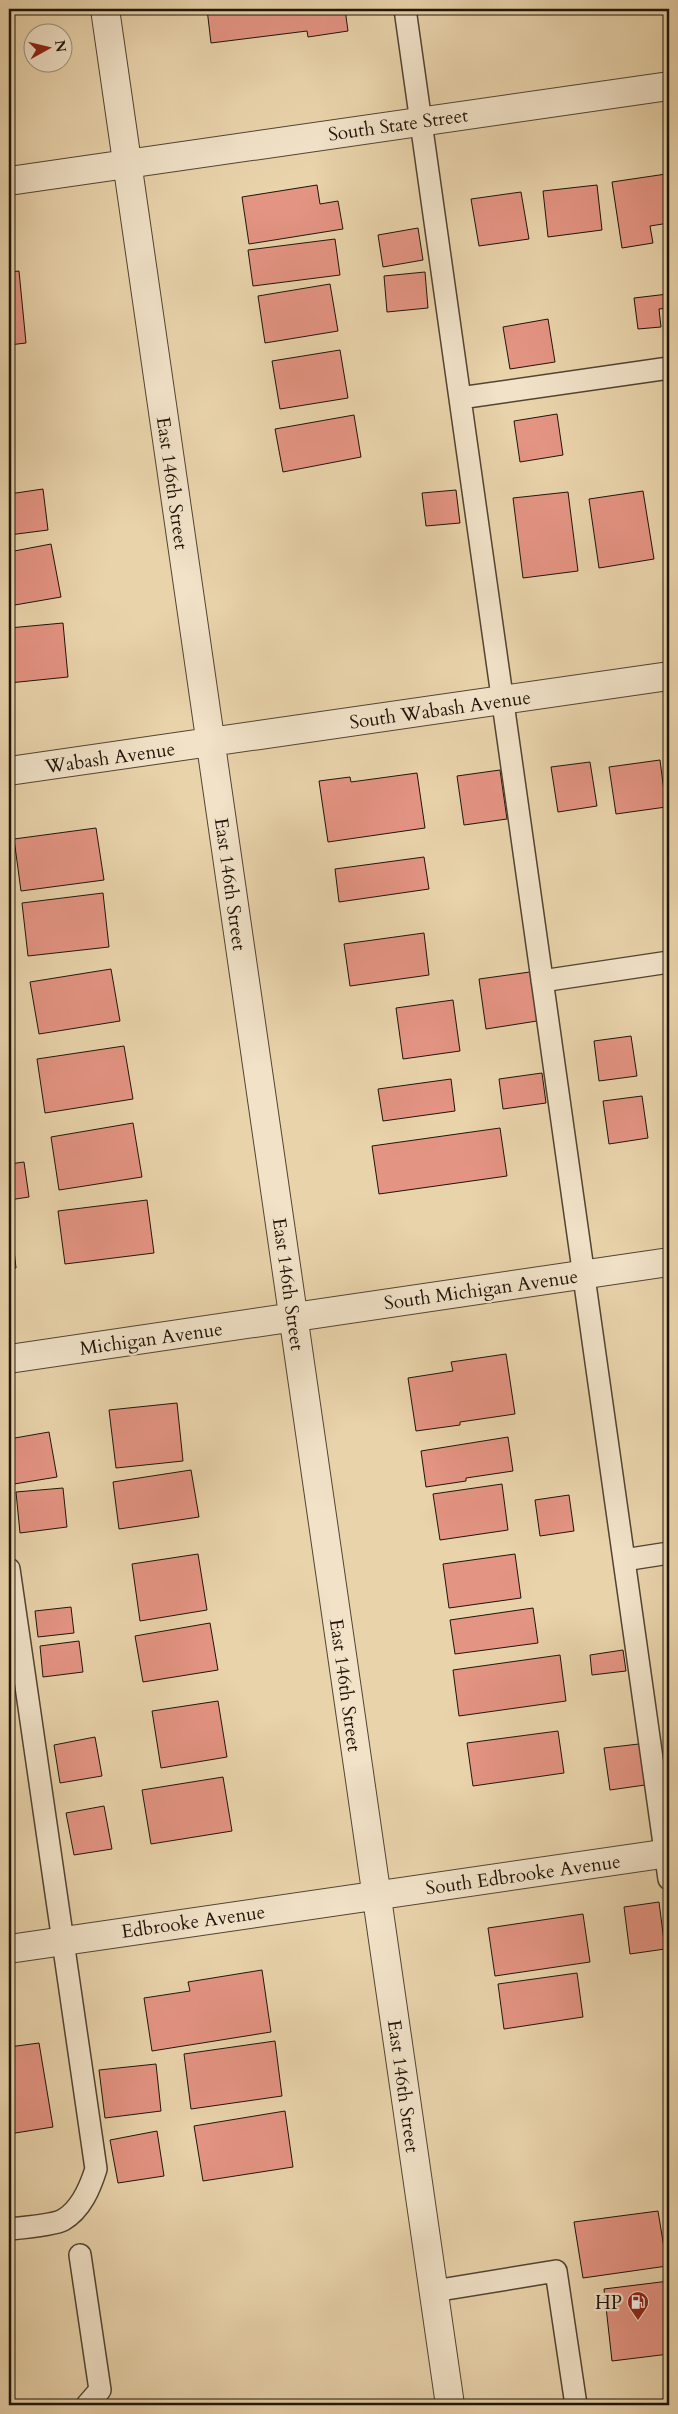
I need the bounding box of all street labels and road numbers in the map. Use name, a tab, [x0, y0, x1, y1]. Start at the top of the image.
street label: South State Street	[327, 102, 470, 148]
street label: East 146th Street	[150, 415, 194, 551]
street label: South Wabash Avenue	[348, 684, 532, 736]
street label: Wabash Avenue	[42, 736, 177, 780]
street label: East 146th Street	[208, 816, 252, 952]
street label: East 146th Street	[266, 1216, 310, 1352]
street label: South Michigan Avenue	[382, 1263, 580, 1316]
street label: Michigan Avenue	[78, 1316, 224, 1362]
street label: East 146th Street	[323, 1617, 367, 1753]
street label: South Edbrooke Avenue	[424, 1848, 622, 1902]
street label: Edbrooke Avenue	[120, 1899, 267, 1945]
street label: East 146th Street	[381, 2018, 425, 2154]

